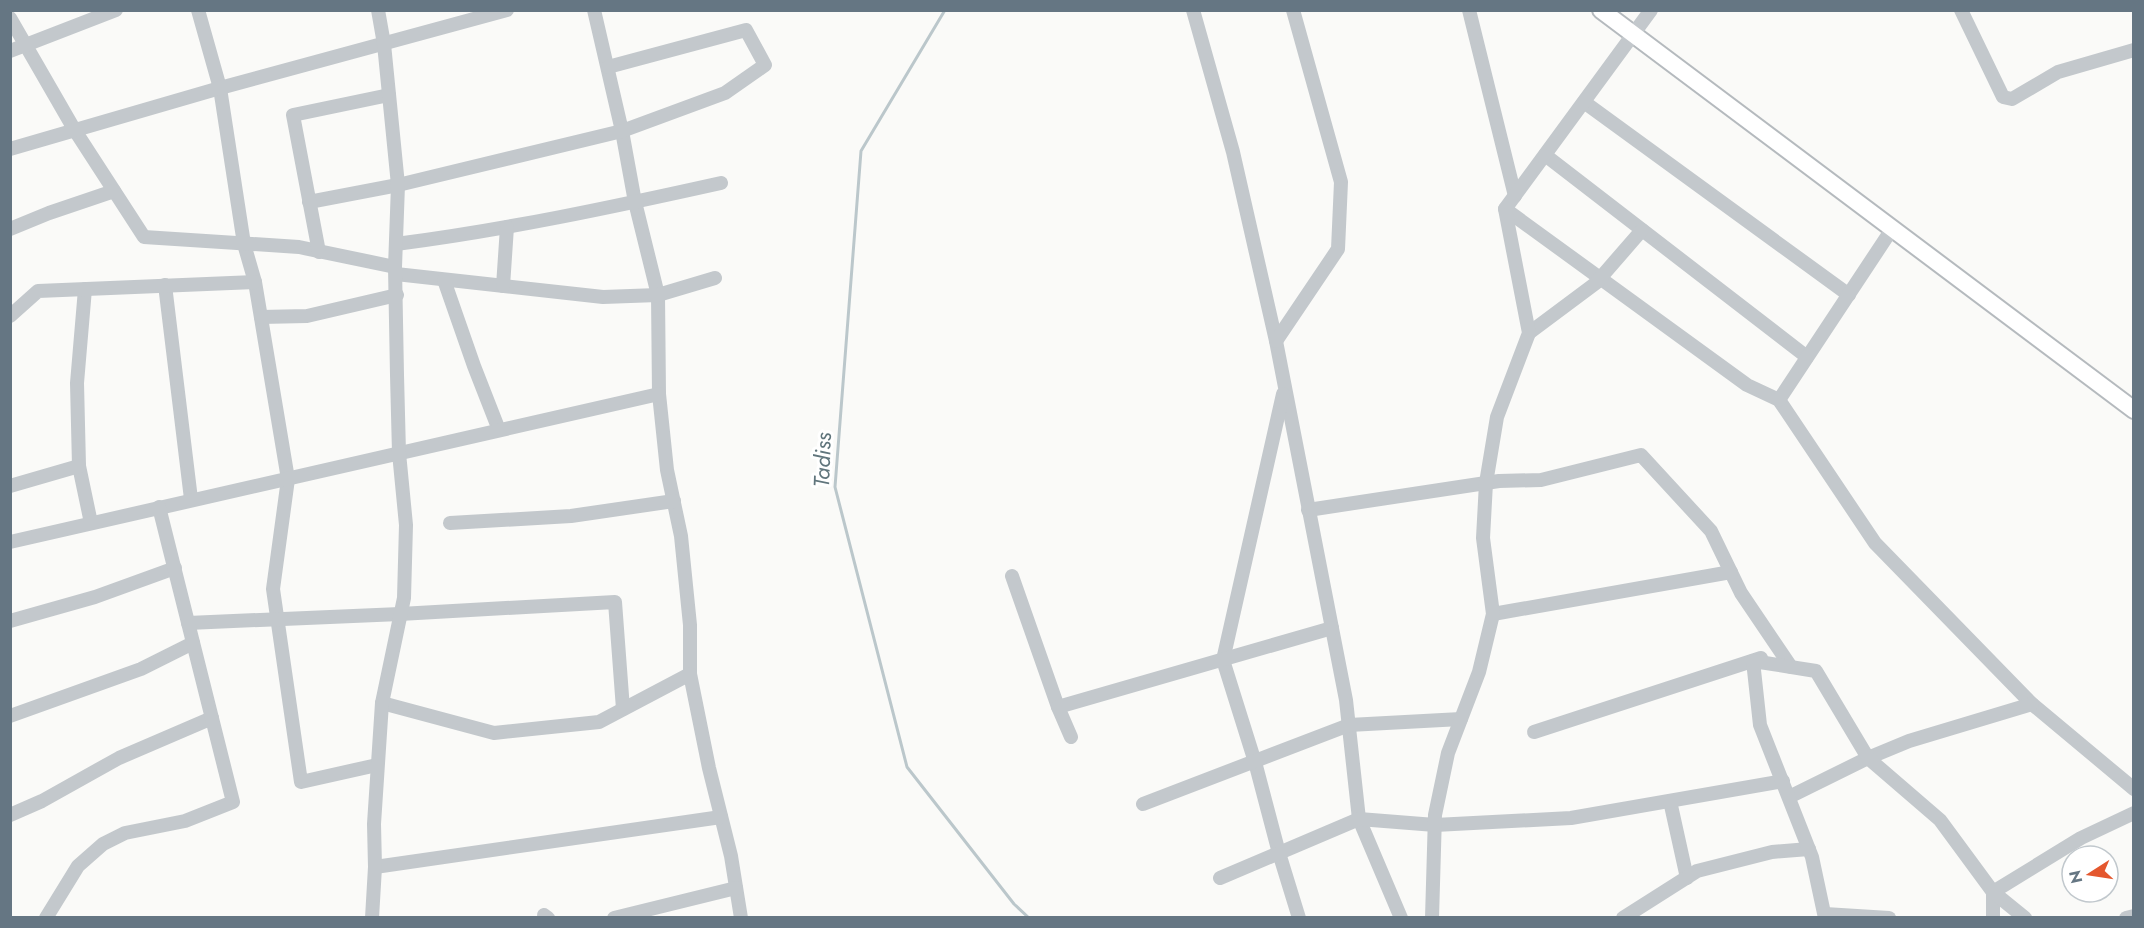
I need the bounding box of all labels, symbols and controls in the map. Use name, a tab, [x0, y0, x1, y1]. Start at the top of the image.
water label: Tadiss	[805, 432, 839, 488]
north arrow	[2060, 844, 2120, 904]
text: N	[2063, 868, 2088, 886]

